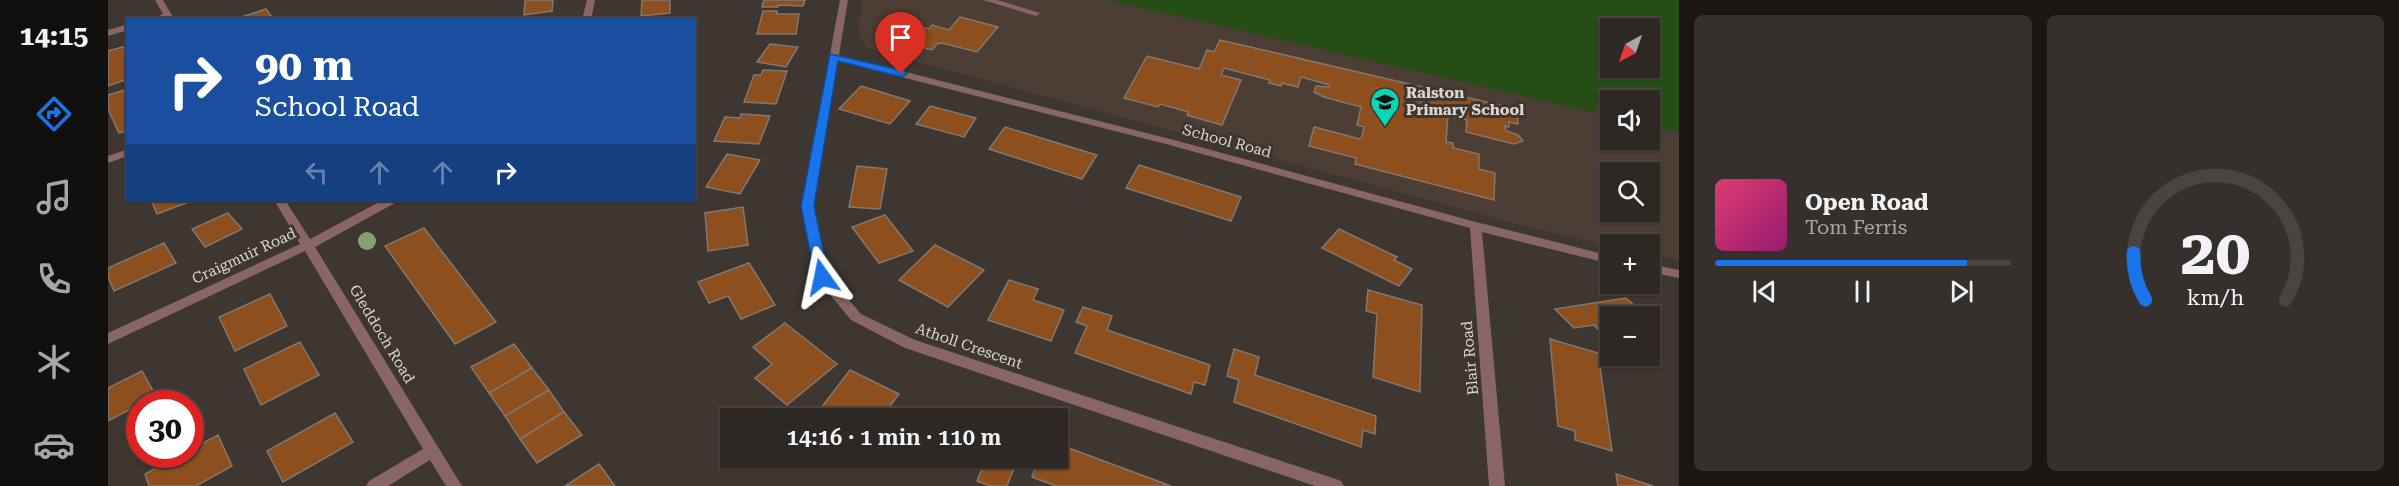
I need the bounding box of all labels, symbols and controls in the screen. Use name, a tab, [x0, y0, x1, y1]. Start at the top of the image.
pin	[875, 12, 926, 74]
north arrow	[1600, 18, 1660, 78]
map controls	[1600, 18, 1660, 366]
text: 14:15	[20, 20, 88, 52]
icon: arrive	[884, 21, 917, 54]
text: 90 m	[255, 41, 353, 90]
icon: right	[156, 42, 234, 120]
place label: Ralston Primary School	[1406, 84, 1524, 119]
school or university icon: Ralston Primary School	[1369, 86, 1401, 128]
button: sound	[1600, 90, 1660, 150]
text: School Road	[255, 91, 419, 123]
icon: directions	[33, 93, 75, 135]
street label: School Road	[1181, 120, 1274, 162]
icon: left	[300, 156, 333, 189]
icon: ahead	[363, 156, 396, 189]
icon: ahead	[426, 156, 459, 189]
icon: right	[489, 156, 522, 189]
button: search	[1600, 162, 1660, 222]
icon: music	[33, 176, 75, 218]
text: Open Road	[1805, 190, 1928, 215]
text: Tom Ferris	[1805, 215, 1907, 239]
text: 20	[2180, 216, 2250, 289]
street label: Craigmuir Road	[189, 224, 299, 288]
button: +	[1600, 234, 1660, 294]
position arrow	[790, 245, 854, 309]
icon: phone	[33, 258, 75, 300]
icon: previous	[1748, 275, 1781, 308]
icon: pause	[1846, 275, 1879, 308]
icon: next	[1945, 275, 1978, 308]
street label: Gleddoch Road	[346, 281, 419, 387]
text: km/h	[2187, 285, 2244, 310]
button: −	[1600, 306, 1660, 366]
street label: Atholl Crescent	[913, 319, 1025, 373]
street label: Blair Road	[1458, 320, 1482, 396]
icon: climate	[33, 341, 75, 383]
speed limit sign: 30	[126, 390, 204, 468]
icon: car	[33, 424, 75, 466]
text: 14:16 · 1 min · 110 m	[787, 425, 1001, 450]

